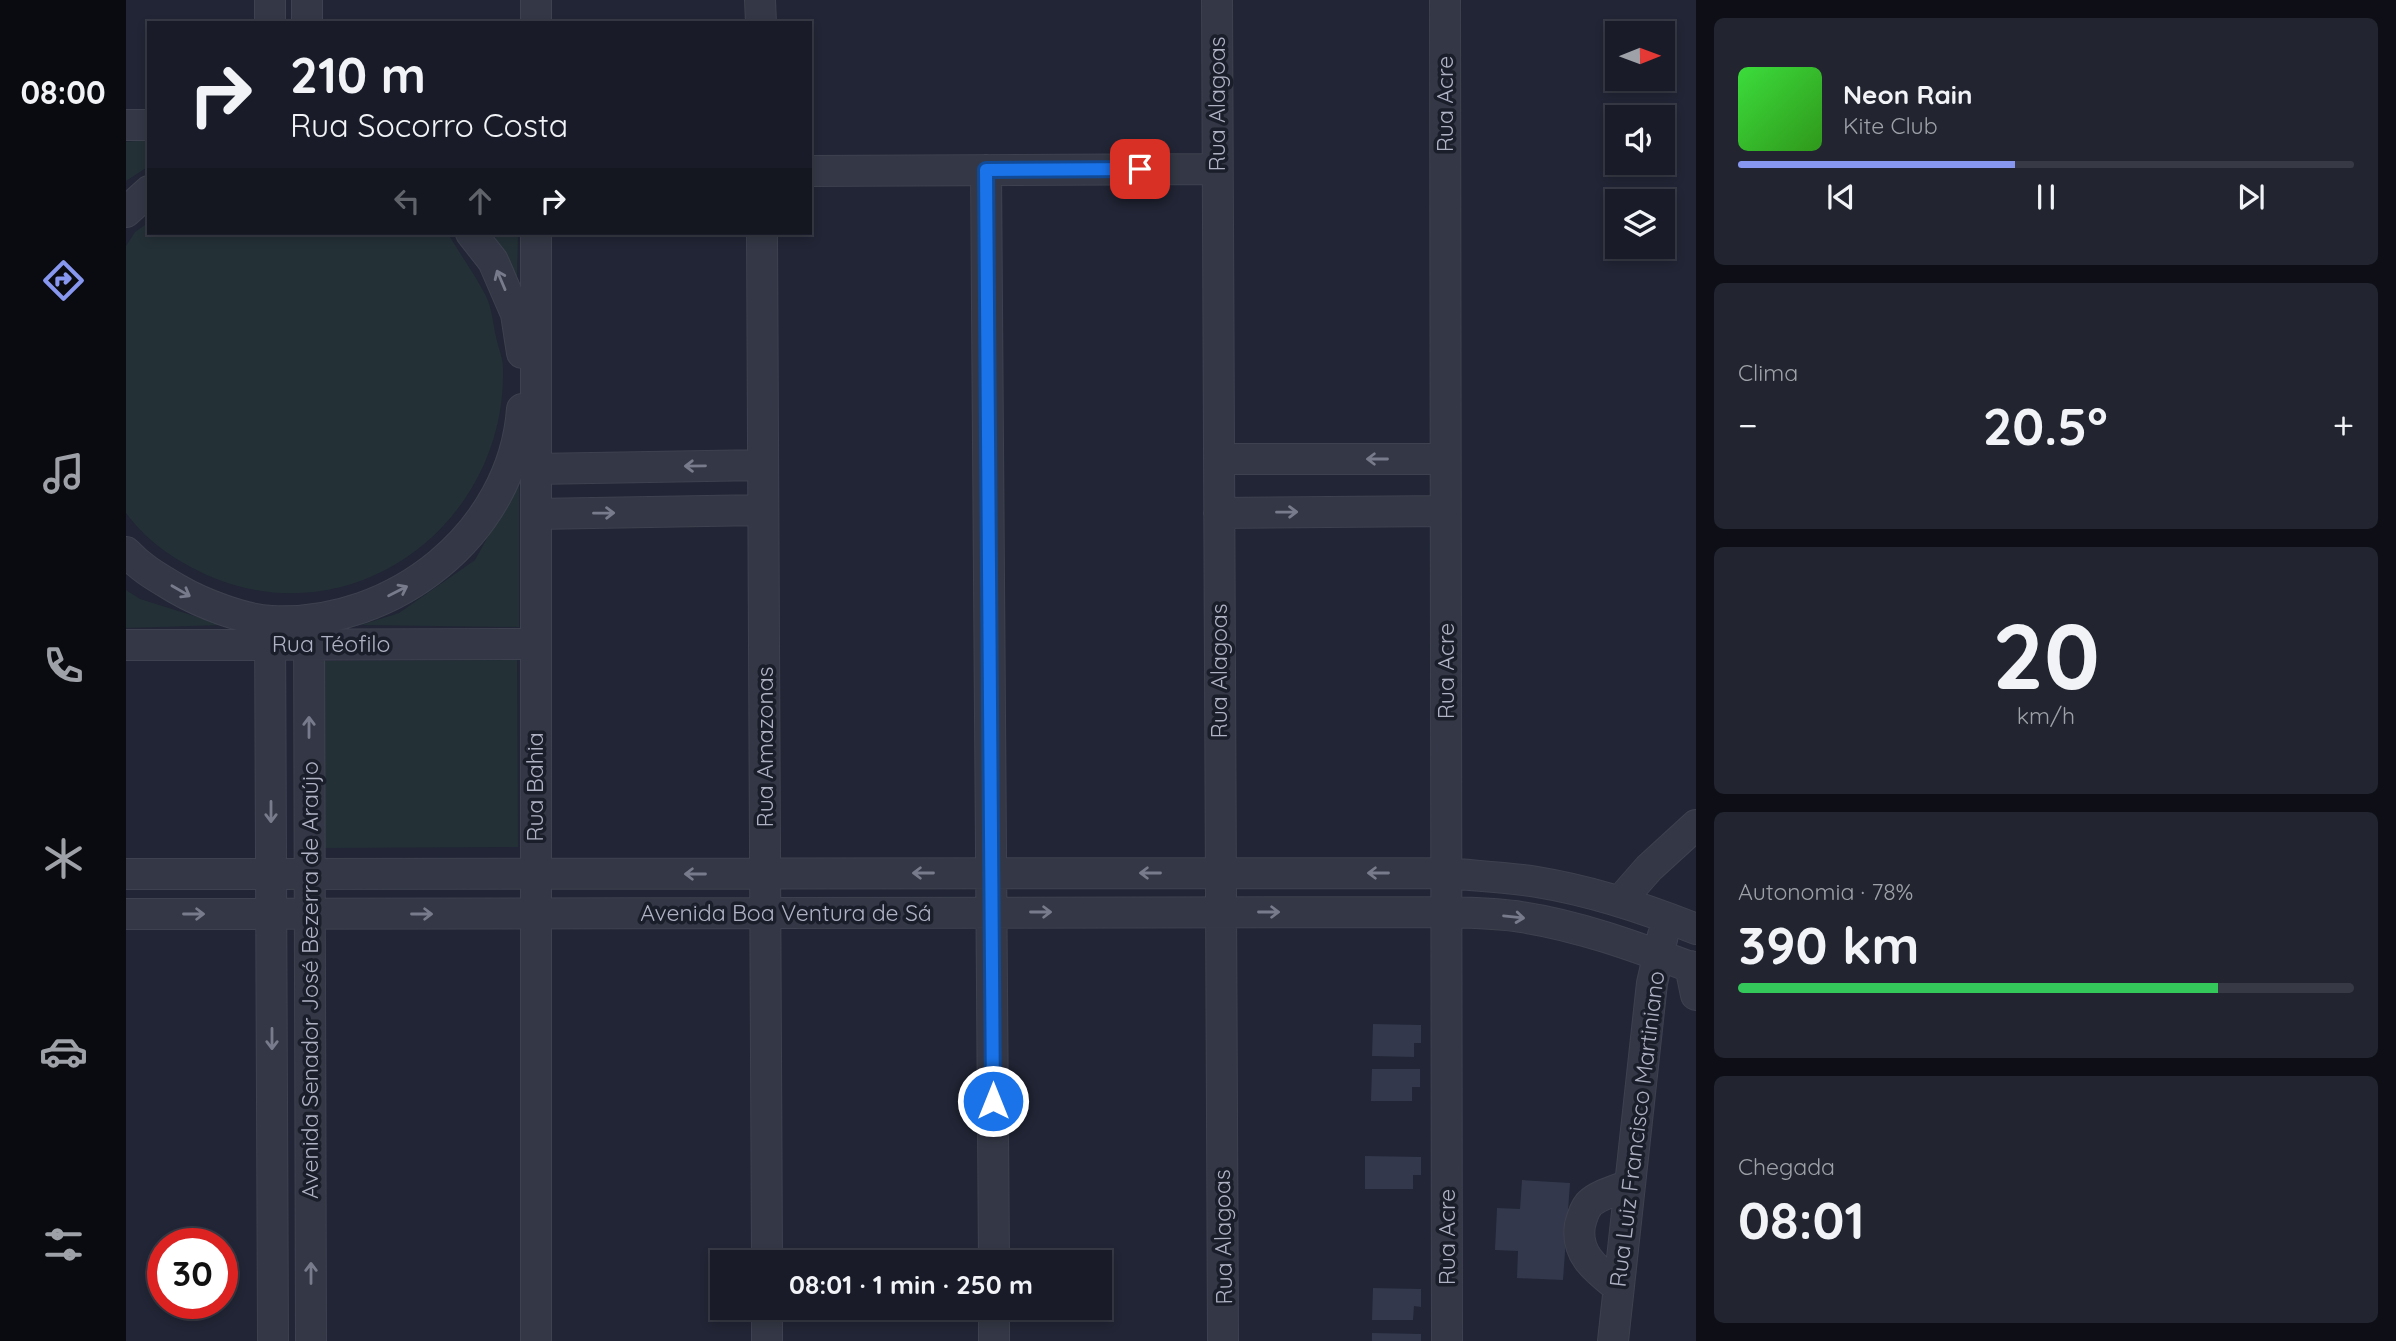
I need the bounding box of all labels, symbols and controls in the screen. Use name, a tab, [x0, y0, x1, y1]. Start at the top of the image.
north arrow	[1605, 21, 1675, 91]
map controls	[1605, 21, 1675, 259]
street label: Rua Alagoas	[1202, 36, 1231, 172]
text: 210 m	[290, 44, 426, 105]
icon: right	[175, 49, 266, 140]
street label: Rua Acre	[1430, 56, 1459, 152]
text: 08:00	[20, 72, 106, 112]
text: Neon Rain	[1843, 78, 1972, 111]
text: Rua Socorro Costa	[290, 105, 568, 145]
button: sound	[1605, 105, 1675, 175]
text: Kite Club	[1843, 111, 1938, 140]
pin	[1110, 139, 1170, 199]
icon: arrive	[1121, 150, 1159, 188]
icon: previous	[1822, 178, 1860, 216]
icon: pause	[2027, 178, 2065, 216]
icon: next	[2232, 178, 2270, 216]
icon: left	[388, 182, 426, 220]
icon: ahead	[461, 182, 499, 220]
icon: right	[534, 182, 572, 220]
button: layers	[1605, 189, 1675, 259]
icon: directions	[39, 256, 88, 305]
one-way arrow	[494, 270, 507, 291]
text: Clima	[1738, 358, 1798, 387]
text: 20.5°	[1983, 393, 2108, 458]
text: −	[1738, 401, 1758, 449]
text: +	[2333, 401, 2354, 449]
icon: music	[39, 449, 88, 498]
one-way arrow	[1366, 452, 1389, 466]
one-way arrow	[684, 459, 707, 473]
one-way arrow	[1275, 505, 1298, 519]
one-way arrow	[592, 506, 615, 520]
one-way arrow	[170, 584, 190, 598]
one-way arrow	[387, 584, 408, 598]
text: 20	[1992, 598, 2100, 712]
street label: Rua Alagoas	[1204, 603, 1233, 739]
street label: Rua Acre	[1431, 623, 1460, 719]
street label: Rua Téofilo	[272, 629, 390, 658]
icon: phone	[39, 641, 88, 690]
street label: Rua Amazonas	[750, 667, 779, 827]
text: km/h	[2017, 701, 2075, 730]
one-way arrow	[302, 716, 316, 739]
street label: Rua Bahia	[520, 732, 549, 842]
street label: Avenida Senador José Bezerra de Araújo	[295, 761, 324, 1199]
one-way arrow	[264, 800, 278, 823]
icon: climate	[39, 834, 88, 883]
one-way arrow	[911, 866, 934, 880]
one-way arrow	[1139, 866, 1162, 880]
one-way arrow	[1366, 866, 1389, 880]
one-way arrow	[684, 867, 707, 881]
text: Autonomia · 78%	[1738, 877, 1913, 906]
street label: Avenida Boa Ventura de Sá	[640, 898, 932, 927]
one-way arrow	[1029, 905, 1052, 919]
one-way arrow	[1257, 905, 1280, 919]
one-way arrow	[182, 907, 205, 921]
one-way arrow	[410, 907, 433, 921]
one-way arrow	[1502, 910, 1525, 923]
text: 390 km	[1738, 912, 1919, 977]
street label: Rua Luiz Francisco Martiniano	[1603, 969, 1670, 1289]
icon: car	[39, 1027, 88, 1076]
one-way arrow	[265, 1028, 279, 1051]
position arrow	[956, 1064, 1030, 1138]
text: Chegada	[1738, 1152, 1835, 1181]
street label: Rua Alagoas	[1207, 1169, 1238, 1305]
text: 08:01	[1738, 1187, 1865, 1252]
street label: Rua Acre	[1432, 1189, 1461, 1285]
icon: filters	[39, 1220, 88, 1269]
speed limit sign: 30	[147, 1228, 238, 1319]
one-way arrow	[304, 1262, 318, 1285]
text: 08:01 · 1 min · 250 m	[789, 1268, 1033, 1301]

